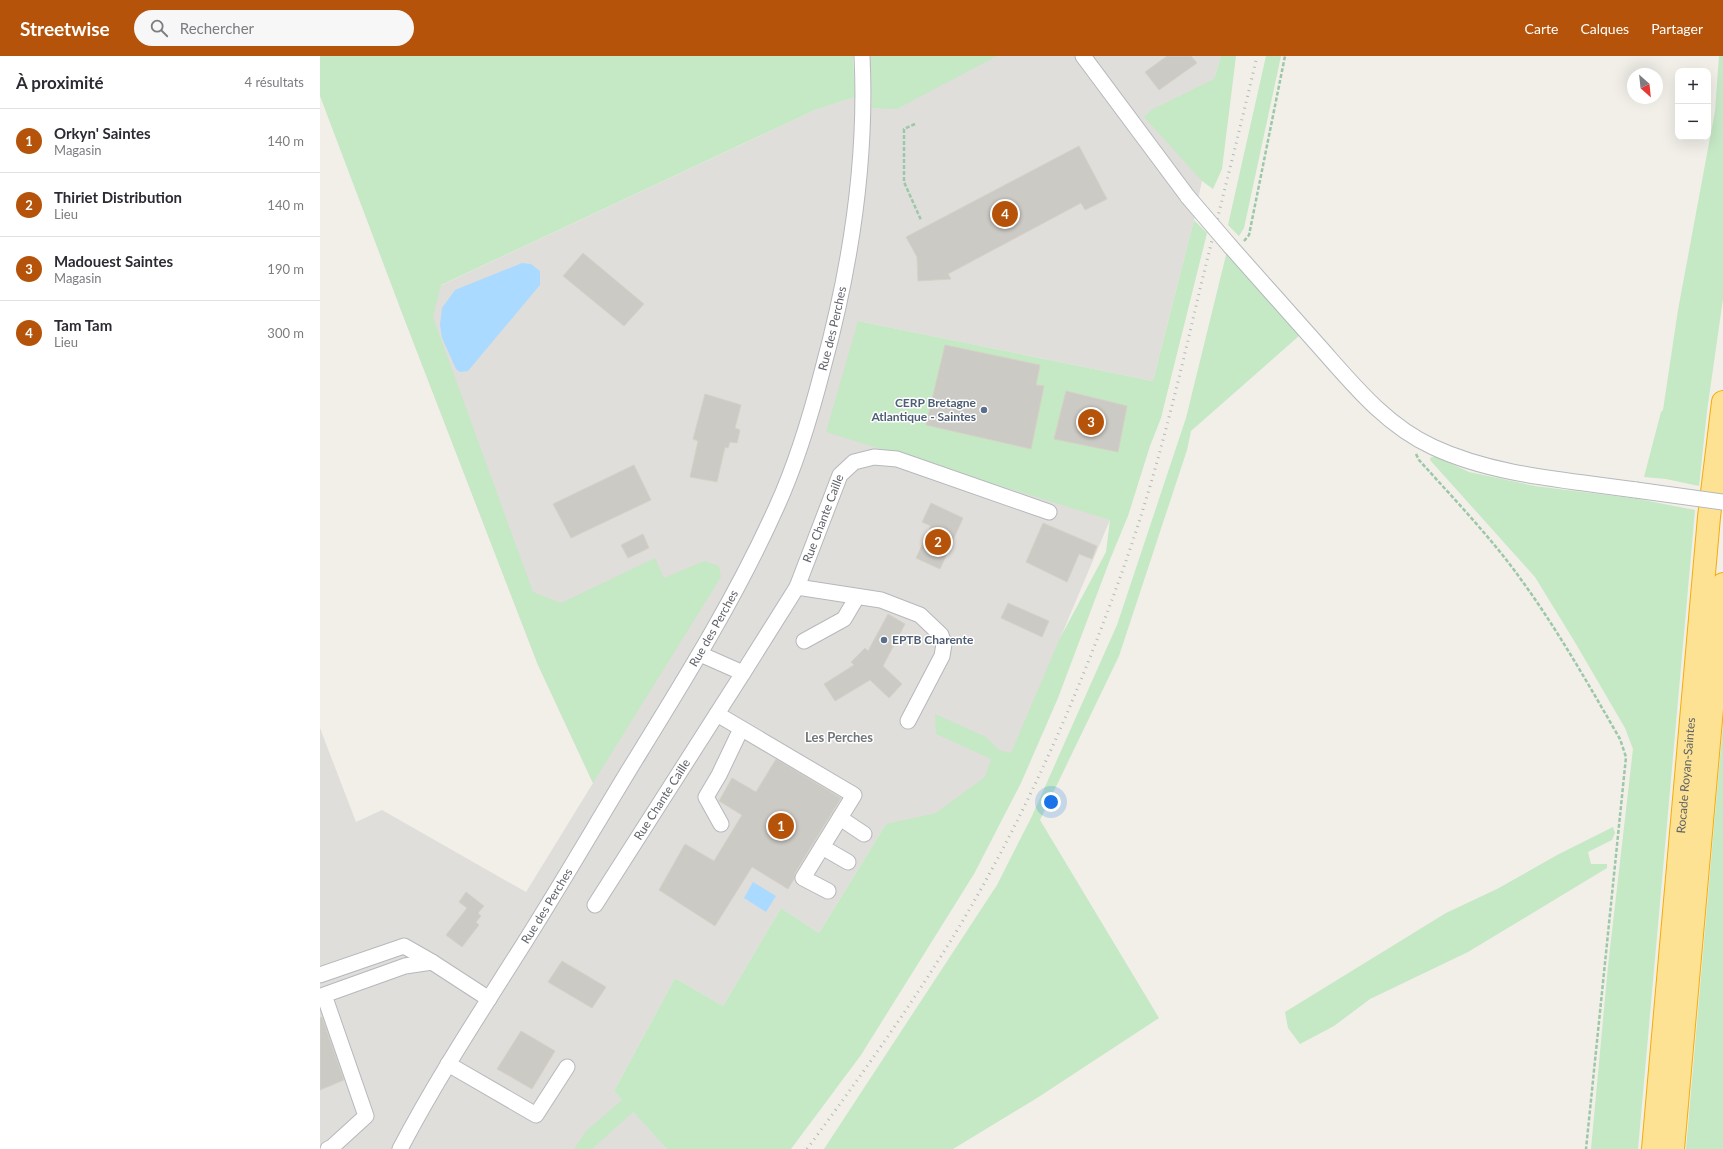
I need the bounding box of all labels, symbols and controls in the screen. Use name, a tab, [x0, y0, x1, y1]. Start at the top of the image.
search box	[134, 10, 414, 46]
text: Streetwise	[20, 17, 110, 40]
icon: search	[148, 17, 170, 39]
text: Rechercher	[180, 19, 254, 37]
text: Carte	[1525, 20, 1558, 37]
text: Calques	[1580, 20, 1629, 37]
text: Partager	[1651, 20, 1703, 37]
north arrow	[1627, 68, 1663, 104]
map controls	[1675, 68, 1711, 140]
button: +	[1675, 68, 1711, 104]
text: À proximité	[16, 72, 104, 93]
text: 4 résultats	[245, 74, 304, 90]
button: −	[1675, 104, 1711, 140]
text: Orkyn' Saintes	[54, 124, 151, 142]
text: 1	[25, 133, 33, 149]
text: 140 m	[267, 133, 304, 149]
text: Magasin	[54, 142, 102, 158]
text: Thiriet Distribution	[54, 188, 182, 206]
text: 2	[25, 197, 33, 213]
text: 140 m	[267, 197, 304, 213]
pin: 4	[992, 199, 1018, 229]
text: Lieu	[54, 206, 78, 222]
text: Madouest Saintes	[54, 252, 173, 270]
text: 3	[25, 261, 33, 277]
text: 190 m	[267, 261, 304, 277]
text: Magasin	[54, 270, 102, 286]
street label: Rue des Perches	[815, 285, 849, 372]
text: Tam Tam	[54, 316, 112, 334]
text: 4	[25, 325, 33, 341]
text: 300 m	[267, 325, 304, 341]
text: Lieu	[54, 334, 78, 350]
place label: CERP Bretagne Atlantique - Saintes	[870, 395, 977, 424]
marker: CERP Bretagne Atlantique - Saintes	[979, 405, 989, 415]
pin: 3	[1078, 407, 1104, 437]
street label: Rue Chante Caille	[799, 472, 847, 565]
pin: 2	[925, 527, 951, 557]
street label: Rue des Perches	[686, 587, 741, 669]
place label: EPTB Charente	[892, 632, 974, 647]
marker: EPTB Charente	[879, 635, 889, 645]
street label: Rocade Royan-Saintes	[1673, 717, 1698, 834]
district label: Les Perches	[805, 729, 873, 745]
street label: Rue Chante Caille	[630, 756, 693, 843]
your location	[1041, 792, 1061, 812]
pin: 1	[768, 811, 794, 841]
street label: Rue des Perches	[518, 865, 575, 946]

